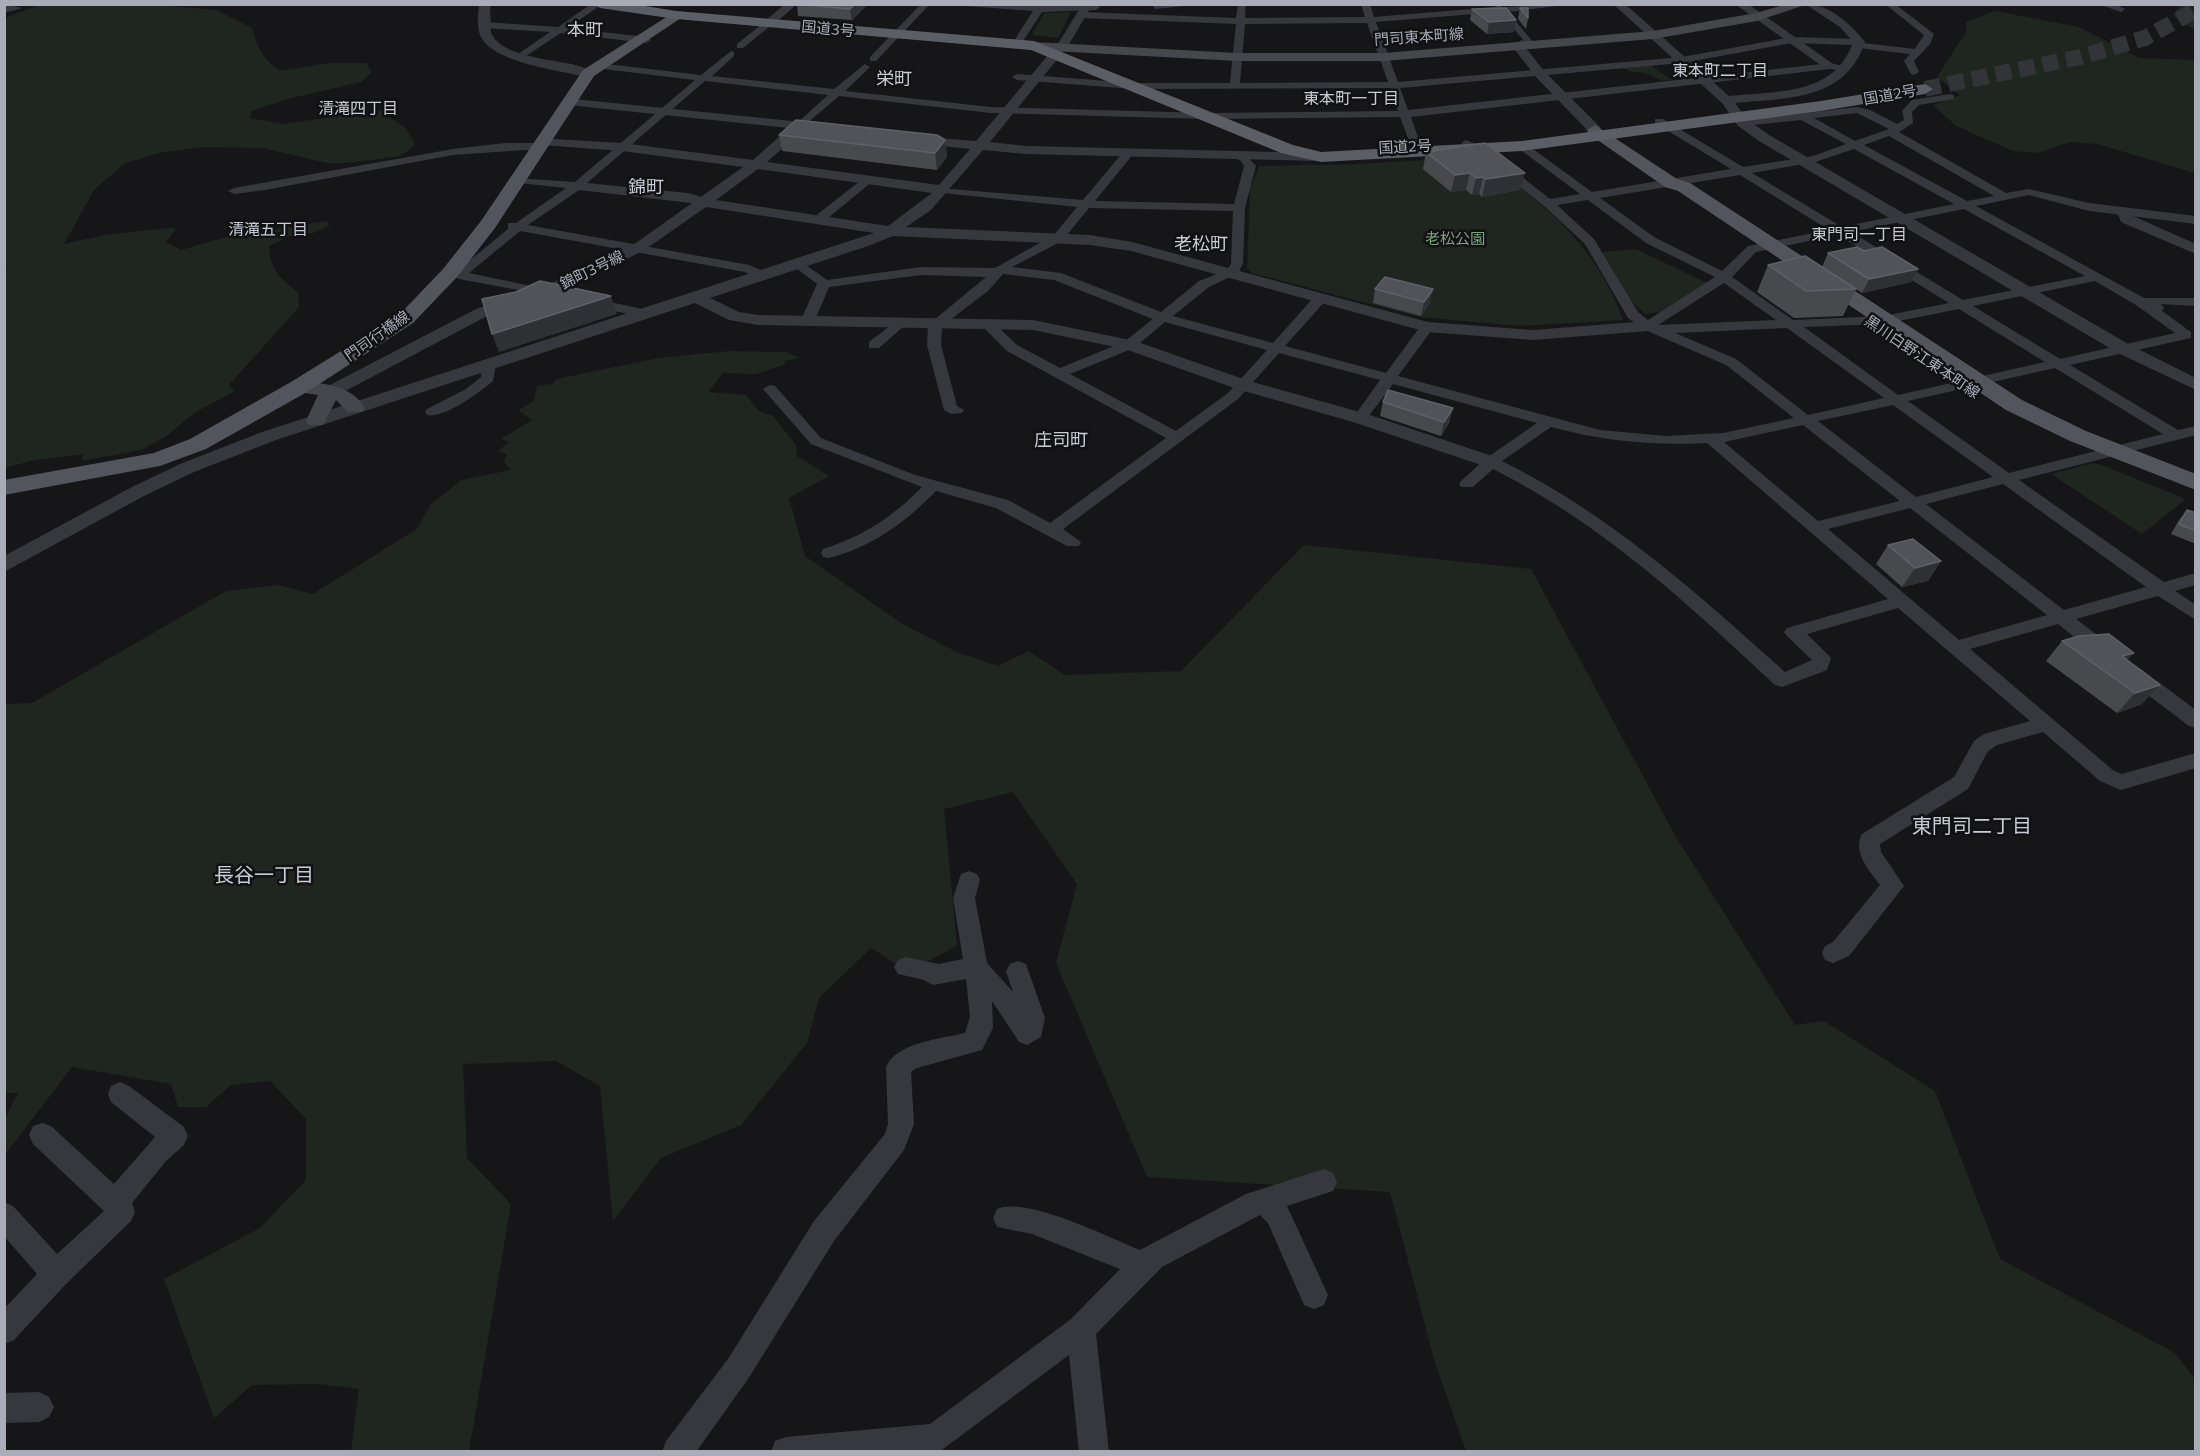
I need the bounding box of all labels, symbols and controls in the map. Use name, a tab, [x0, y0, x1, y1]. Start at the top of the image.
street label: 国道3号	[801, 18, 855, 40]
district label: 本町	[567, 19, 603, 41]
street label: 門司東本町線	[1373, 25, 1465, 49]
district label: 東本町二丁目	[1672, 61, 1768, 81]
district label: 栄町	[876, 68, 912, 90]
street label: 国道2号	[1862, 82, 1918, 108]
district label: 東本町一丁目	[1303, 89, 1399, 109]
district label: 清滝四丁目	[318, 99, 398, 119]
street label: 国道2号	[1378, 137, 1432, 157]
district label: 錦町	[628, 176, 664, 198]
district label: 清滝五丁目	[228, 220, 308, 240]
district label: 東門司一丁目	[1811, 225, 1907, 245]
park label: 老松公園	[1425, 230, 1485, 248]
district label: 老松町	[1174, 233, 1228, 255]
street label: 錦町3号線	[557, 247, 627, 293]
street label: 門司行橋線	[341, 307, 413, 365]
street label: 黒川白野江東本町線	[1861, 312, 1983, 402]
district label: 庄司町	[1034, 429, 1088, 451]
district label: 東門司二丁目	[1912, 814, 2032, 838]
district label: 長谷一丁目	[214, 863, 314, 887]

